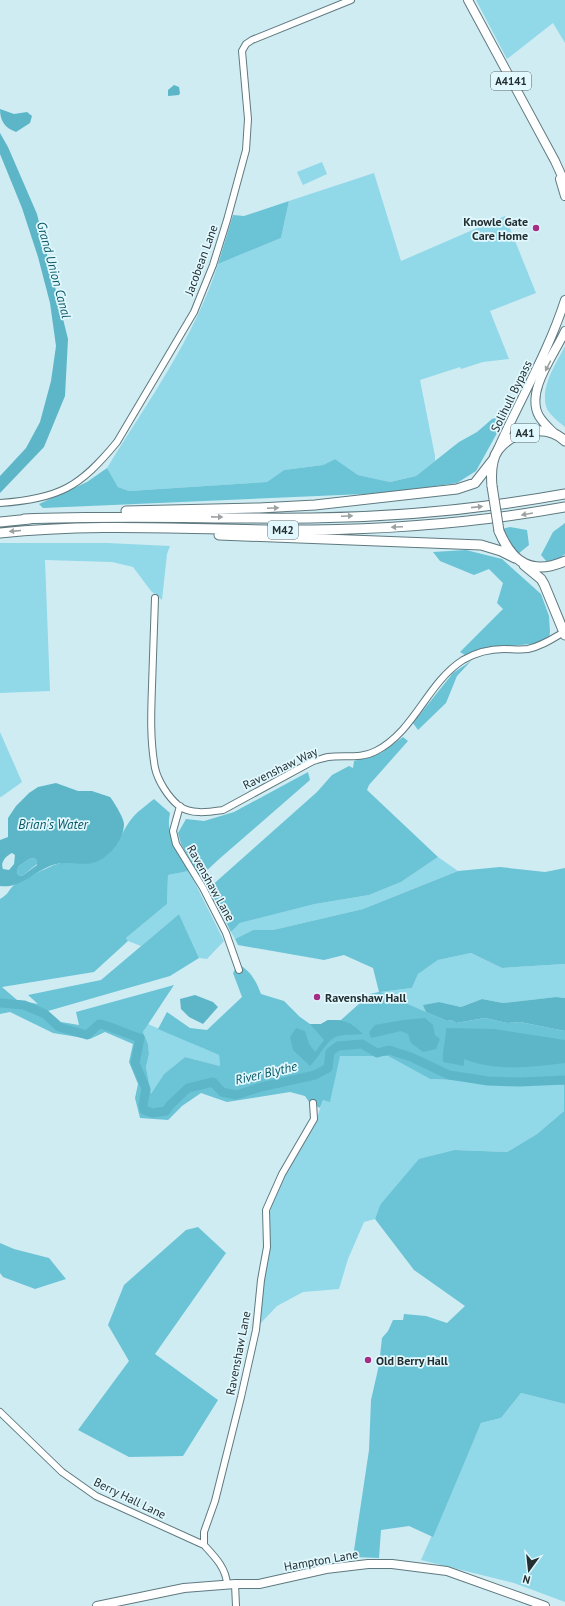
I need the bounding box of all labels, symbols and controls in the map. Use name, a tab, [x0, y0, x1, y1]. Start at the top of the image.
road number: A4141	[491, 72, 531, 90]
place label: Knowle Gate Care Home	[463, 214, 528, 243]
water label: Grand Union Canal	[33, 220, 75, 321]
street label: Jacobean Lane	[181, 223, 221, 298]
marker: Knowle Gate Care Home	[531, 223, 541, 233]
street label: Solihull Bypass	[487, 358, 535, 434]
one-way arrow	[544, 360, 551, 372]
road number: A41	[511, 424, 539, 442]
one-way arrow	[267, 504, 279, 511]
one-way arrow	[471, 504, 483, 510]
one-way arrow	[520, 511, 533, 517]
one-way arrow	[341, 513, 353, 520]
one-way arrow	[211, 514, 224, 520]
road number: M42	[268, 521, 298, 539]
one-way arrow	[391, 523, 403, 530]
one-way arrow	[9, 528, 21, 535]
street label: Ravenshaw Way	[240, 743, 320, 793]
water label: Brian's Water	[18, 816, 89, 833]
street label: Ravenshaw Lane	[184, 842, 238, 924]
place label: Ravenshaw Hall	[325, 990, 407, 1005]
marker: Ravenshaw Hall	[312, 992, 322, 1002]
water label: River Blythe	[233, 1058, 299, 1088]
street label: Ravenshaw Lane	[223, 1310, 253, 1396]
place label: Old Berry Hall	[376, 1353, 448, 1368]
marker: Old Berry Hall	[363, 1355, 373, 1365]
street label: Berry Hall Lane	[91, 1474, 169, 1522]
street label: Hampton Lane	[283, 1546, 359, 1574]
north arrow	[509, 1550, 549, 1590]
text: N	[521, 1572, 532, 1587]

